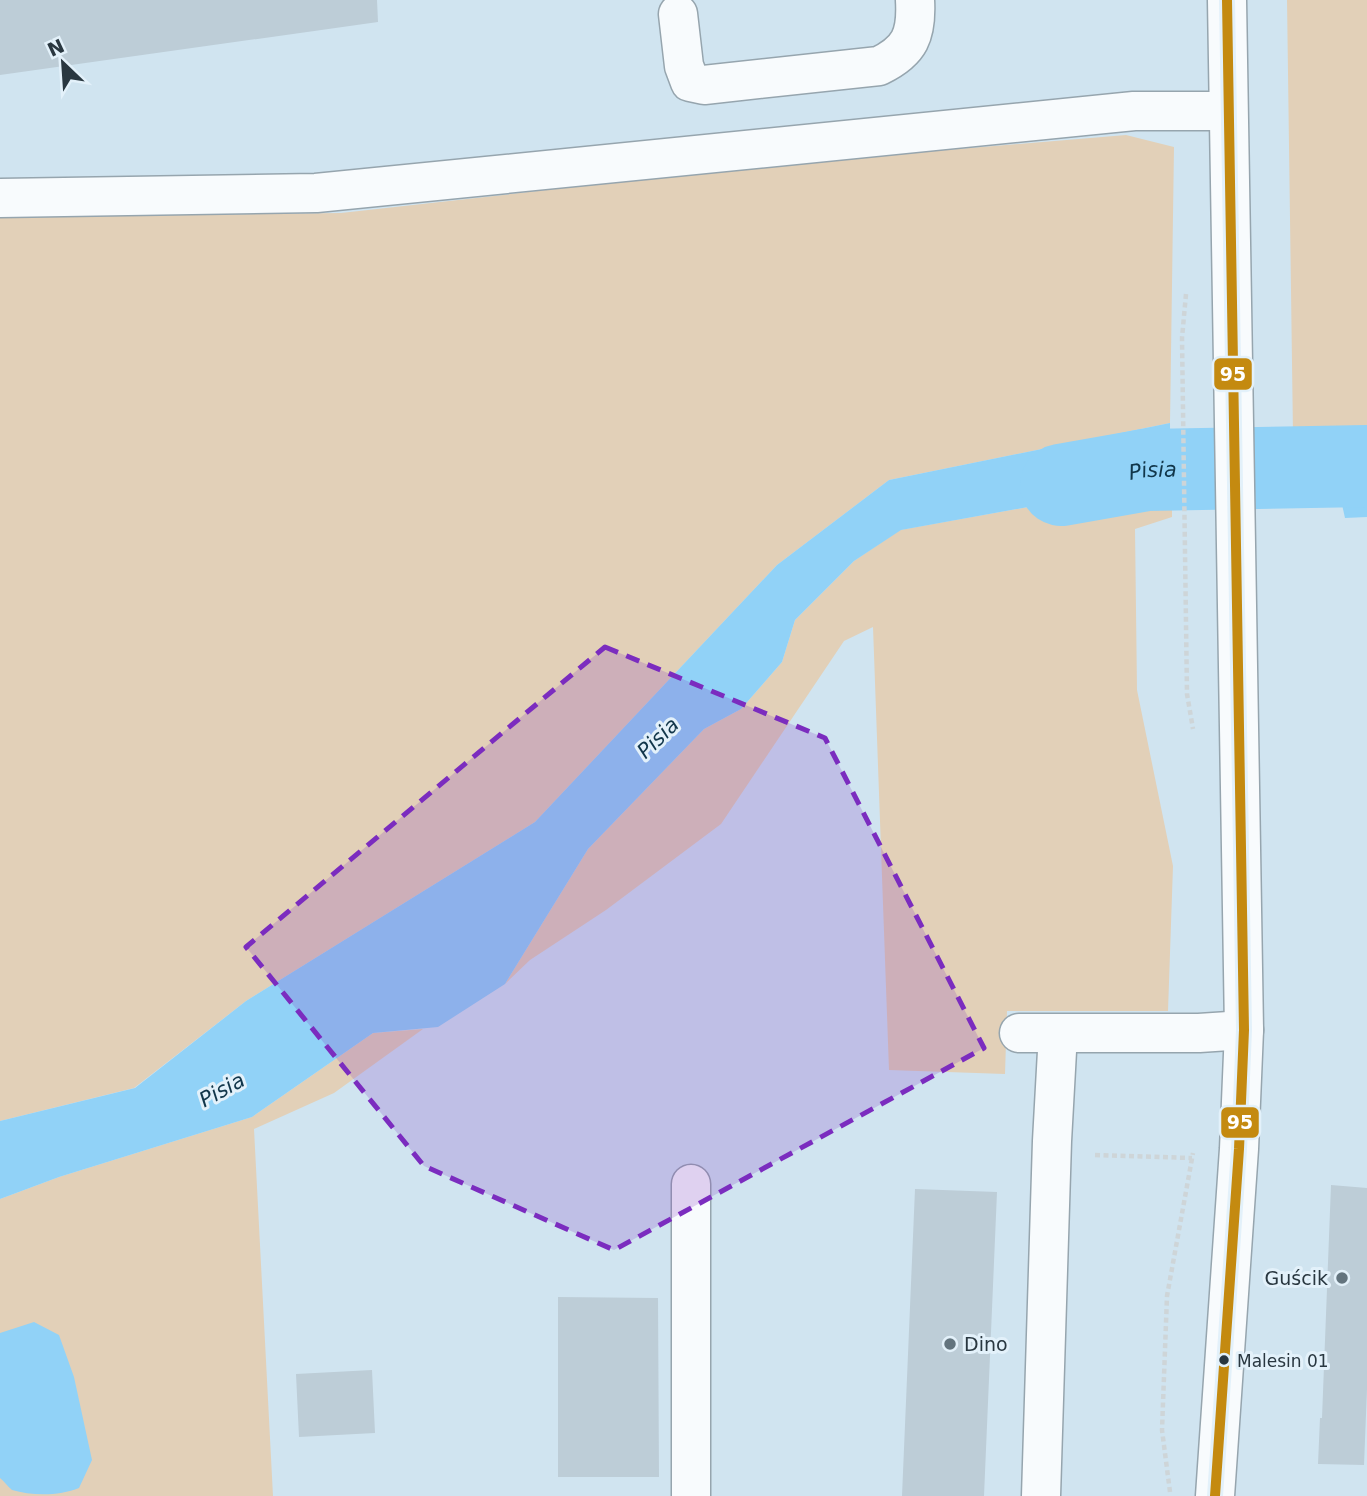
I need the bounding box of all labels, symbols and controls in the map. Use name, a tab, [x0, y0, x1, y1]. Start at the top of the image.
north arrow	[28, 28, 98, 98]
text: N	[44, 34, 68, 61]
line badge: 95	[1213, 357, 1253, 391]
text: 95	[1220, 363, 1246, 385]
water label: Pisia	[1127, 457, 1177, 485]
water label: Pisia	[632, 713, 684, 763]
water label: Pisia	[195, 1068, 249, 1112]
line badge: 95	[1220, 1106, 1260, 1139]
text: 95	[1227, 1111, 1253, 1133]
place label: Guścik	[1265, 1267, 1328, 1289]
marker: Guścik	[1334, 1270, 1350, 1286]
place label: Dino	[964, 1333, 1008, 1355]
marker: Dino	[942, 1336, 958, 1352]
place label: Malesin 01	[1237, 1351, 1329, 1371]
marker: Malesin 01	[1217, 1353, 1231, 1367]

